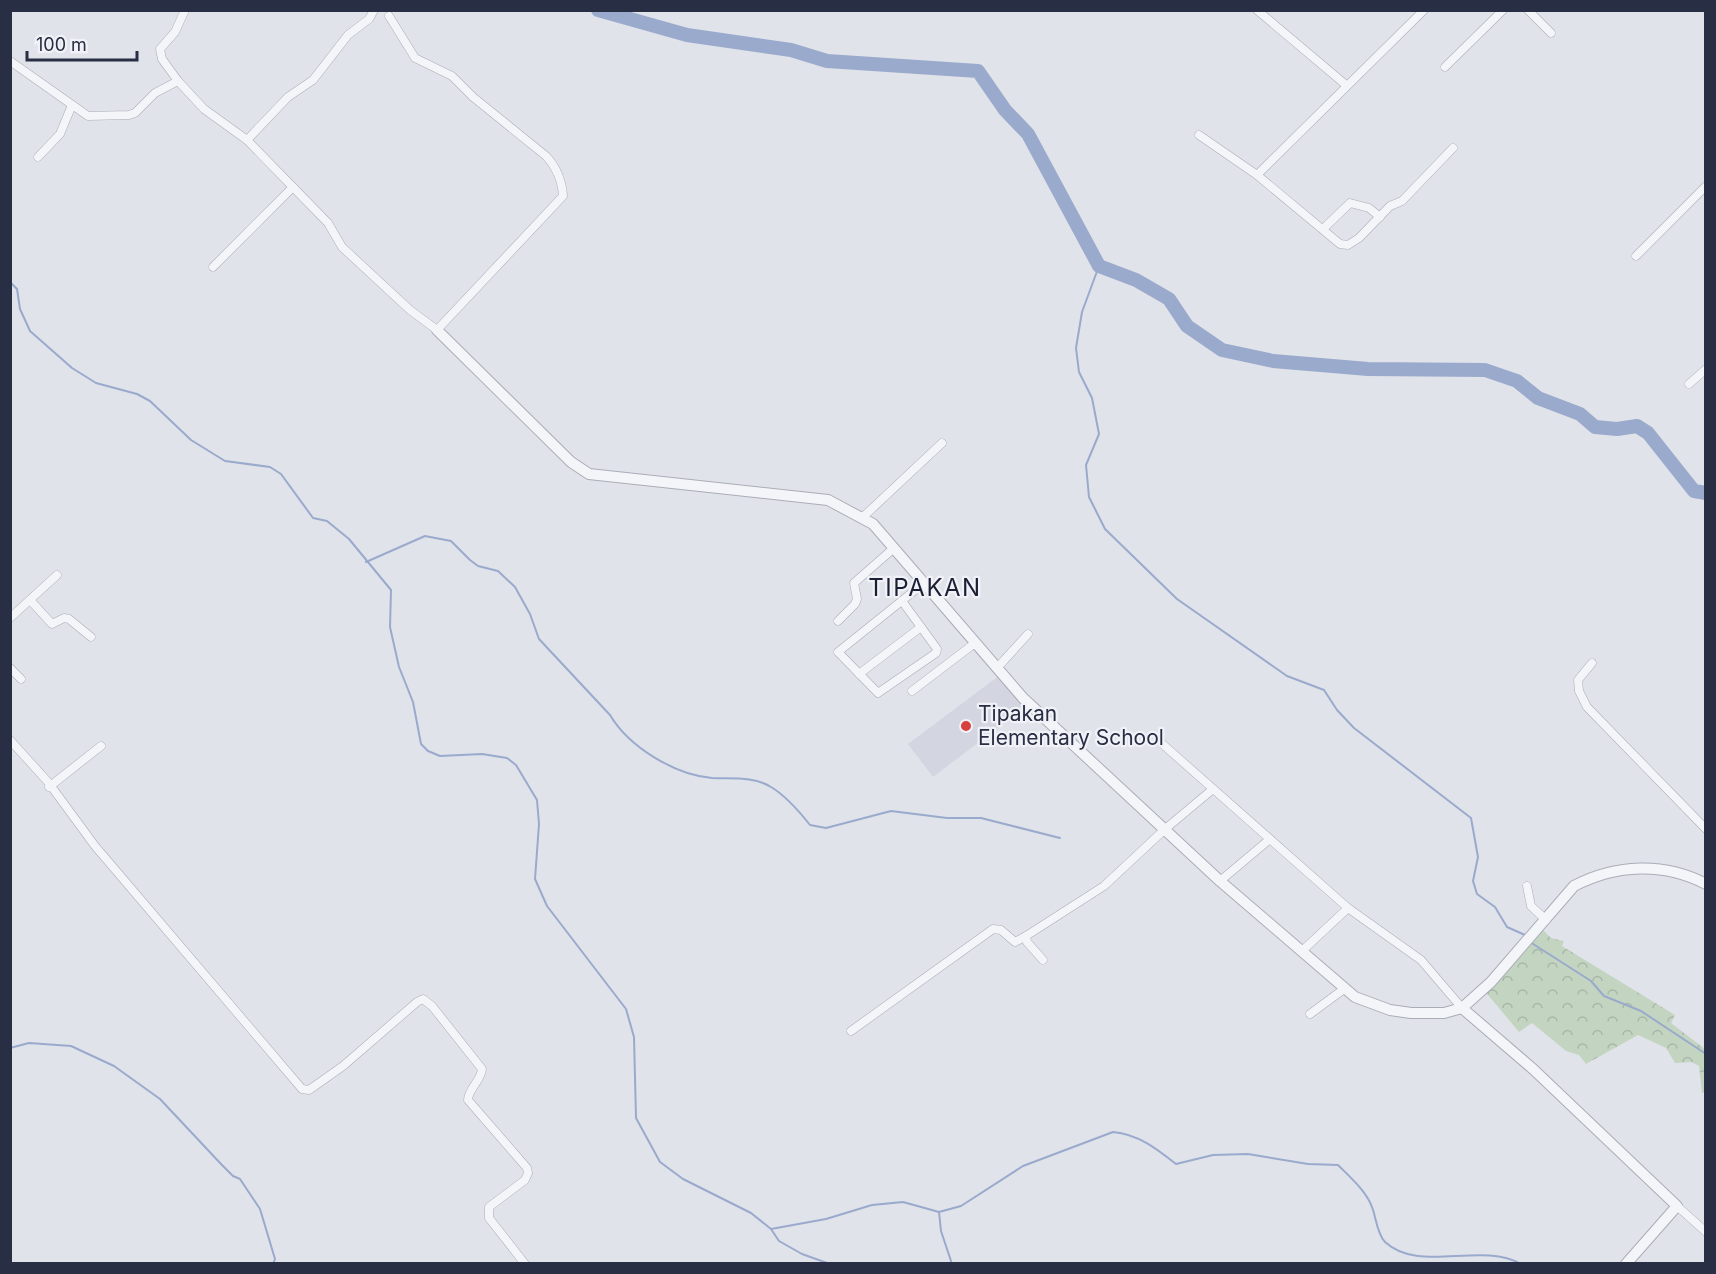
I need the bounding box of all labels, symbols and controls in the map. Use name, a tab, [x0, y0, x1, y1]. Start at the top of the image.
scale bar	[27, 24, 136, 62]
text: 100 m	[36, 34, 87, 55]
district label: TIPAKAN	[868, 573, 982, 602]
place label: Tipakan Elementary School	[978, 701, 1164, 750]
marker: Tipakan Elementary School	[959, 719, 973, 733]

